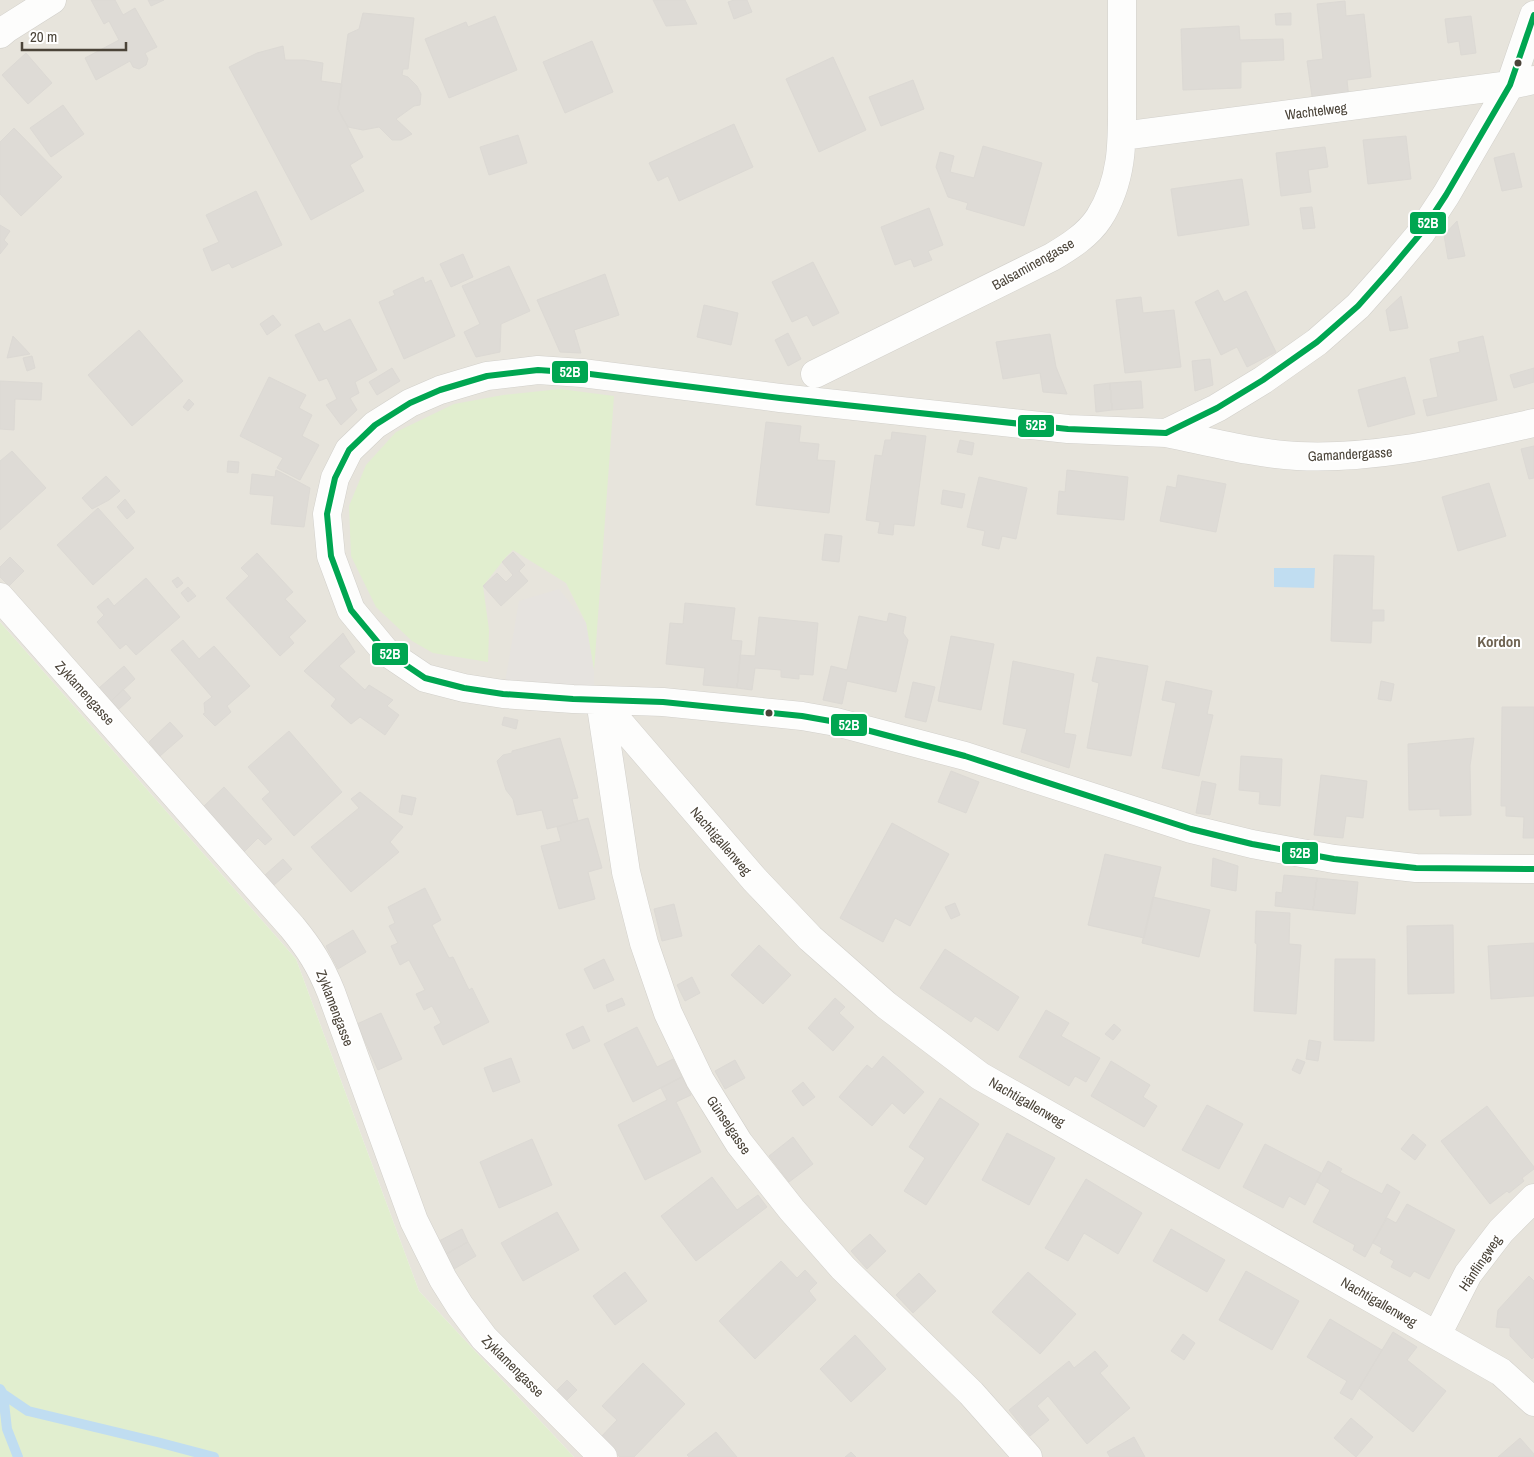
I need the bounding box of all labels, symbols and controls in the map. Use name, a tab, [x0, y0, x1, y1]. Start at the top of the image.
scale bar	[22, 20, 126, 52]
text: 20 m	[30, 26, 57, 47]
unlabelled marker	[1513, 58, 1523, 68]
street label: Wachtelweg	[1284, 98, 1349, 124]
line badge: 52B	[1409, 211, 1447, 235]
text: 52B	[1417, 214, 1439, 232]
street label: Balsaminengasse	[989, 234, 1077, 294]
line badge: 52B	[551, 360, 589, 384]
text: 52B	[559, 363, 581, 381]
line badge: 52B	[1017, 414, 1055, 438]
text: 52B	[1025, 416, 1047, 434]
street label: Gamandergasse	[1307, 443, 1393, 465]
district label: Kordon	[1477, 631, 1521, 652]
line badge: 52B	[371, 642, 409, 666]
text: 52B	[379, 645, 401, 663]
street label: Zyklamengasse	[51, 657, 119, 729]
unlabelled marker	[764, 708, 774, 718]
line badge: 52B	[830, 713, 868, 737]
text: 52B	[838, 716, 860, 734]
street label: Nachtigallenweg	[686, 803, 756, 879]
line badge: 52B	[1281, 841, 1319, 865]
text: 52B	[1289, 844, 1311, 862]
street label: Zyklamengasse	[312, 967, 358, 1049]
street label: Nachtigallenweg	[986, 1073, 1069, 1131]
street label: Günselgasse	[703, 1092, 755, 1158]
street label: Hänflingweg	[1455, 1231, 1506, 1294]
street label: Nachtigallenweg	[1338, 1273, 1421, 1331]
street label: Zyklamengasse	[478, 1331, 548, 1401]

